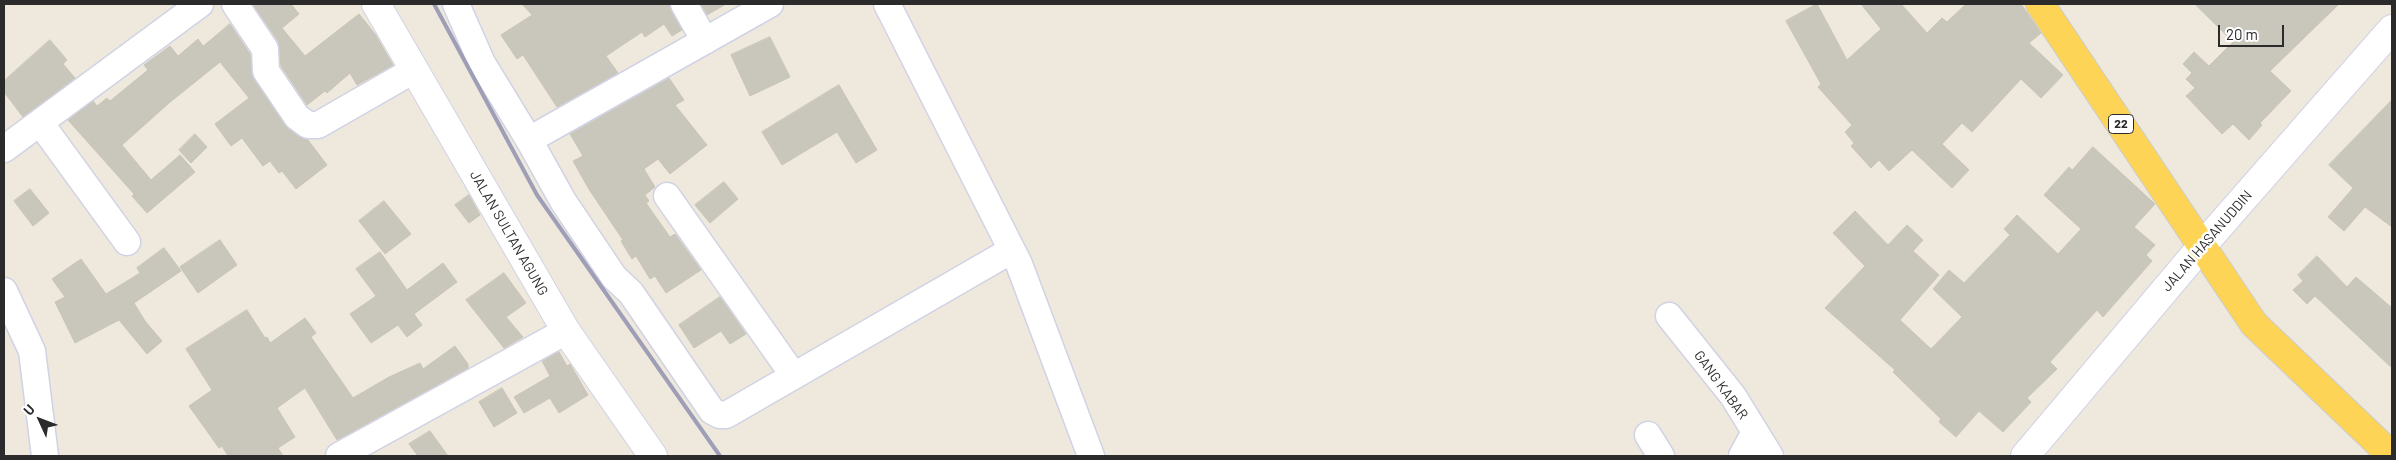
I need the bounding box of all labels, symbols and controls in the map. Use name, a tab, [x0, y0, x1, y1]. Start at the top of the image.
scale bar	[2221, 15, 2287, 47]
text: 20 m	[2226, 25, 2258, 43]
road number: 22	[2108, 115, 2134, 134]
street label: JALAN SULTAN AGUNG	[466, 167, 552, 299]
street label: JALAN HASANUDDIN	[2158, 187, 2256, 295]
street label: GANG KABAR	[1690, 347, 1752, 423]
north arrow	[15, 395, 65, 445]
text: U	[19, 400, 38, 418]

